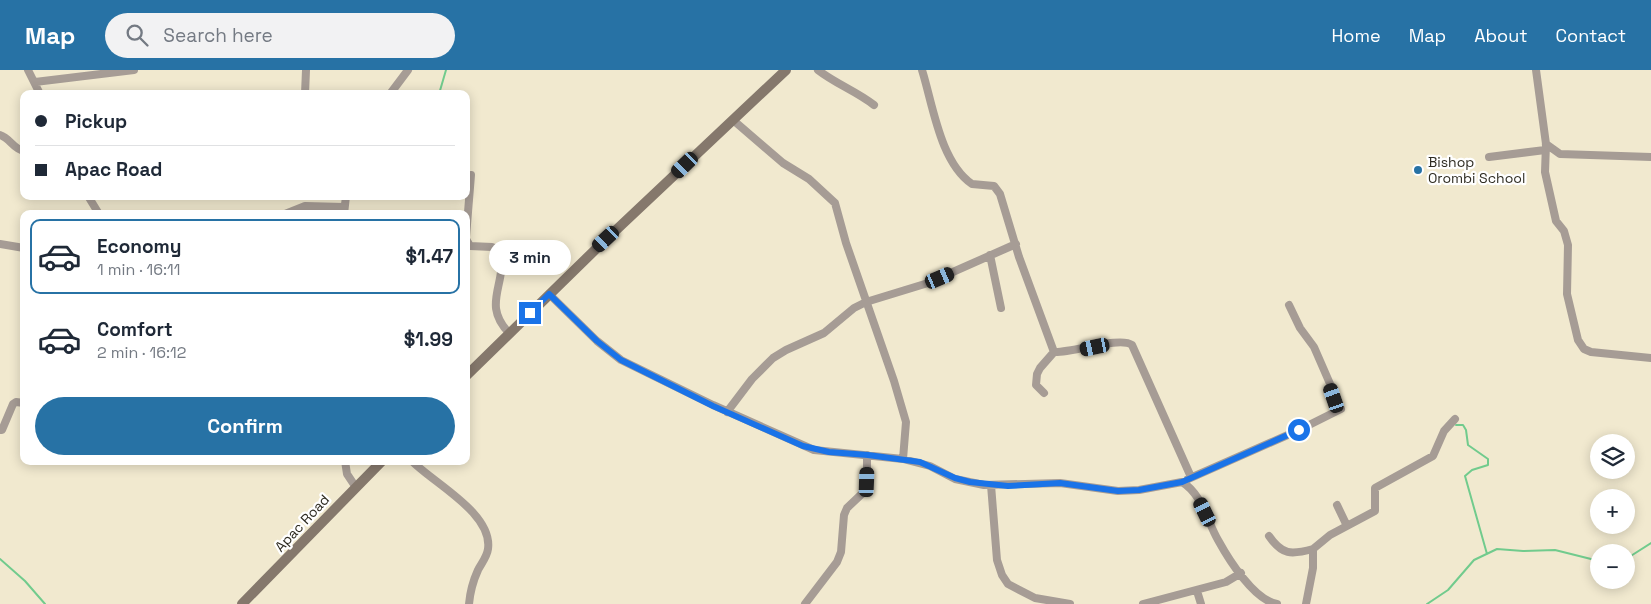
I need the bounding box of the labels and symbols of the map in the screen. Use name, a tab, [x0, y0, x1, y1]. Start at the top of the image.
car	[668, 149, 701, 181]
place label: Bishop Orombi School	[1428, 153, 1525, 187]
marker: Bishop Orombi School	[1412, 164, 1424, 176]
car	[589, 223, 622, 255]
callout: 3 min	[489, 240, 571, 276]
car	[923, 265, 956, 291]
route end	[519, 302, 541, 324]
car	[1078, 337, 1111, 357]
car	[1322, 381, 1345, 415]
route start	[1288, 419, 1310, 441]
car	[858, 467, 875, 497]
street label: Apac Road	[271, 491, 333, 555]
car	[1191, 495, 1218, 529]

